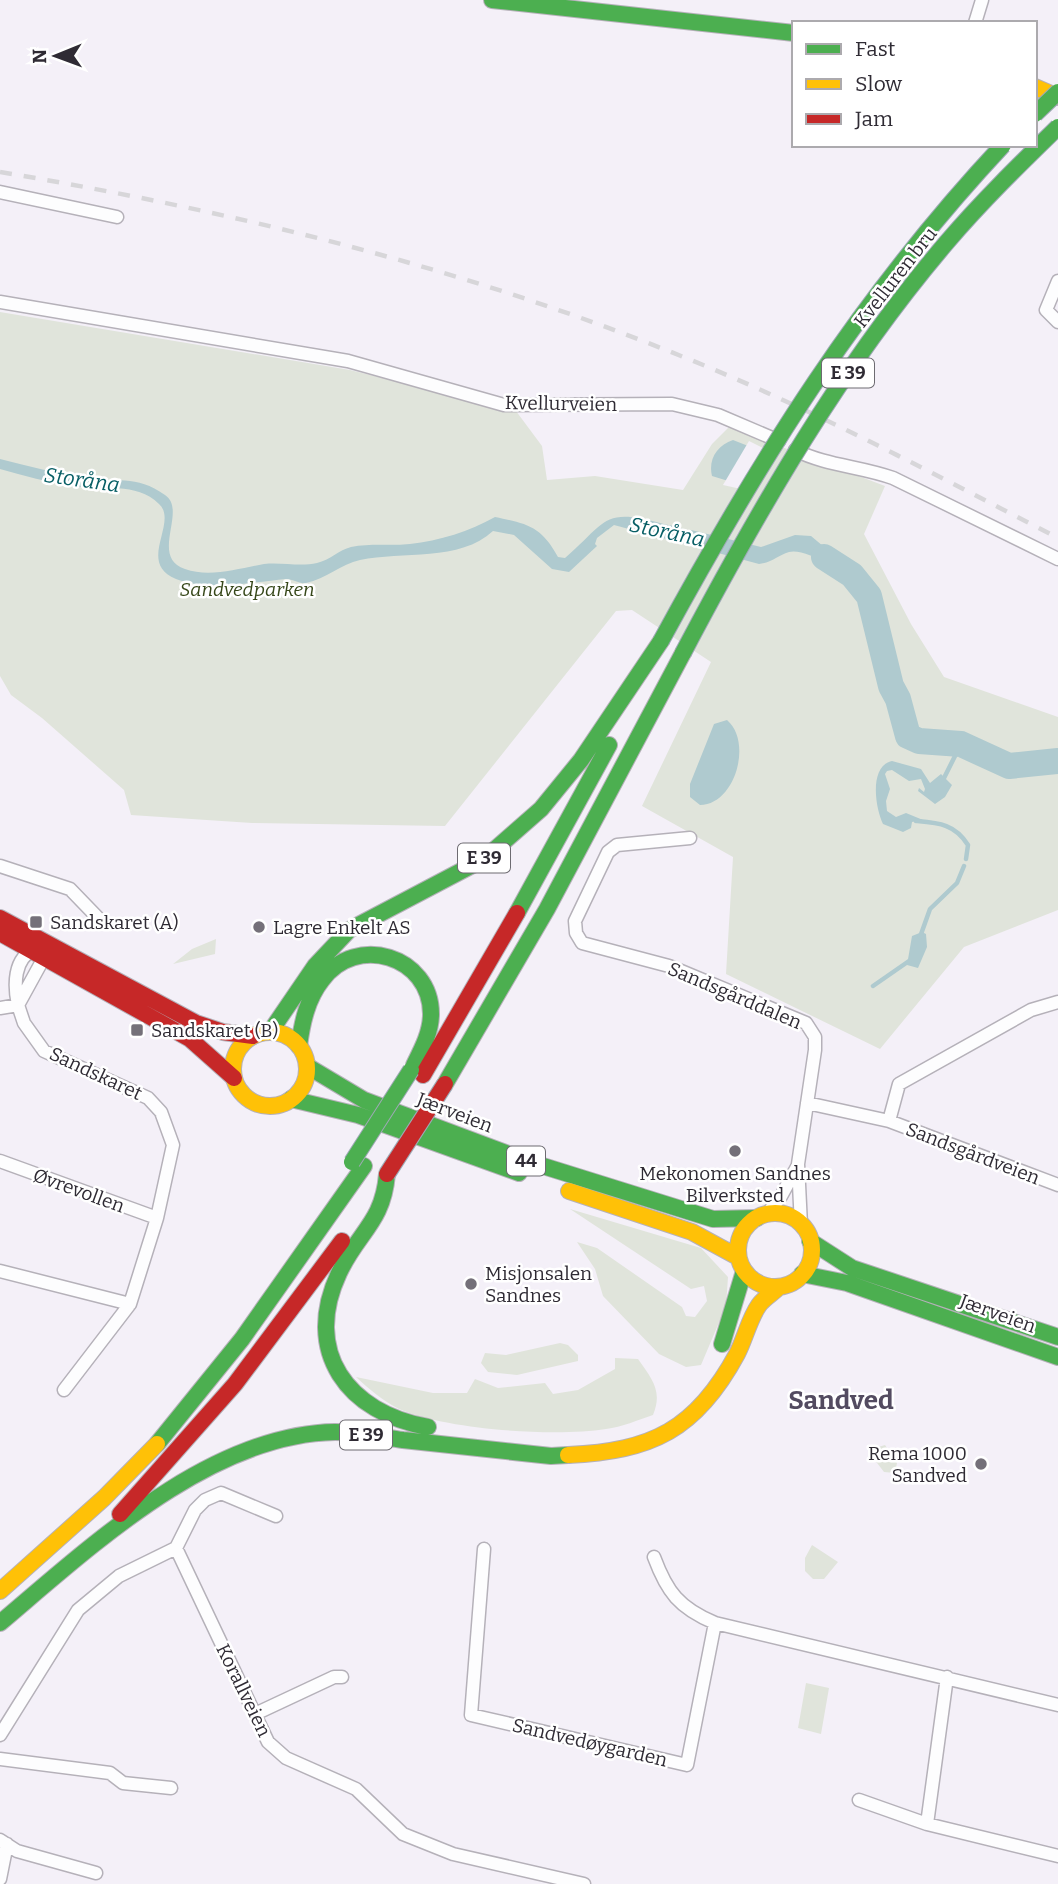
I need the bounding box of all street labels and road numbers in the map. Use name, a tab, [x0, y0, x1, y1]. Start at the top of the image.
street label: Kvelluren bru	[849, 222, 942, 332]
road number: E 39	[822, 358, 874, 388]
street label: Kvellurveien	[505, 391, 617, 416]
road number: E 39	[458, 844, 510, 872]
street label: Sandsgårddalen	[664, 957, 805, 1034]
street label: Sandskaret	[46, 1042, 146, 1105]
street label: Jærveien	[413, 1087, 496, 1137]
street label: Sandsgårdveien	[903, 1117, 1043, 1190]
road number: 44	[507, 1146, 545, 1176]
street label: Øvrevollen	[30, 1163, 128, 1218]
street label: Jærveien	[956, 1289, 1039, 1338]
road number: E 39	[340, 1420, 392, 1450]
street label: Korallveien	[211, 1640, 276, 1740]
street label: Sandvedøygarden	[510, 1713, 670, 1772]

